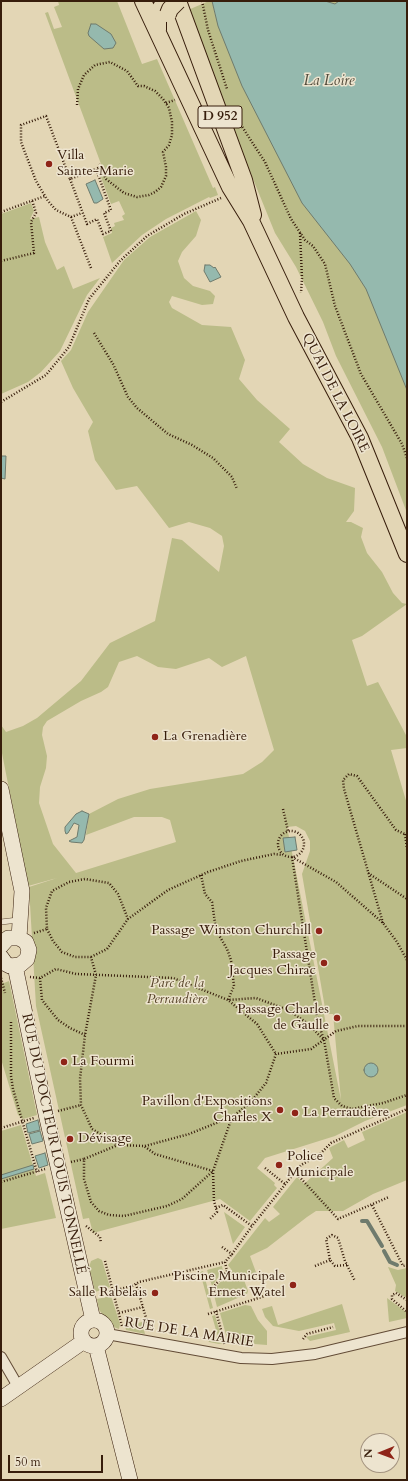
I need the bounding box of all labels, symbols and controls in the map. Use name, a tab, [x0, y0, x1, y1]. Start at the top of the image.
water label: La Loire	[303, 73, 355, 91]
road number: D 952	[198, 106, 242, 128]
place label: Villa Sainte-Marie	[57, 148, 134, 180]
marker: Villa Sainte-Marie	[44, 159, 54, 169]
street label: QUAI DE LA LOIRE	[298, 331, 372, 455]
place label: La Grenadière	[163, 729, 247, 745]
marker: La Grenadière	[150, 732, 160, 742]
place label: Passage Winston Churchill	[151, 923, 311, 939]
marker: Passage Winston Churchill	[314, 926, 324, 936]
place label: Passage Jacques Chirac	[229, 947, 316, 980]
marker: Passage Jacques Chirac	[319, 958, 329, 968]
park label: Parc de la Perraudière	[147, 976, 207, 1008]
place label: Passage Charles de Gaulle	[237, 1002, 329, 1034]
street label: RUE DU DOCTEUR LOUIS TONNELLÉ	[17, 1012, 89, 1276]
marker: Passage Charles de Gaulle	[332, 1013, 342, 1023]
place label: La Fourmi	[72, 1054, 134, 1070]
marker: La Fourmi	[59, 1057, 69, 1067]
place label: Pavillon d'Expositions Charles X	[142, 1094, 272, 1126]
marker: Pavillon d'Expositions Charles X	[275, 1105, 285, 1115]
place label: La Perraudière	[303, 1105, 389, 1121]
marker: La Perraudière	[290, 1108, 300, 1118]
place label: Dévisage	[78, 1131, 132, 1147]
marker: Dévisage	[65, 1134, 75, 1144]
place label: Police Municipale	[287, 1149, 354, 1182]
marker: Police Municipale	[274, 1160, 284, 1170]
place label: Piscine Municipale Ernest Watel	[173, 1269, 285, 1302]
marker: Piscine Municipale Ernest Watel	[288, 1280, 298, 1290]
place label: Salle Rabelais	[69, 1285, 147, 1301]
marker: Salle Rabelais	[150, 1288, 160, 1298]
street label: RUE DE LA MAIRIE	[123, 1314, 255, 1352]
north arrow	[360, 1433, 400, 1473]
scale bar	[10, 1447, 105, 1473]
text: N	[361, 1448, 376, 1458]
text: 50 m	[15, 1454, 41, 1470]

